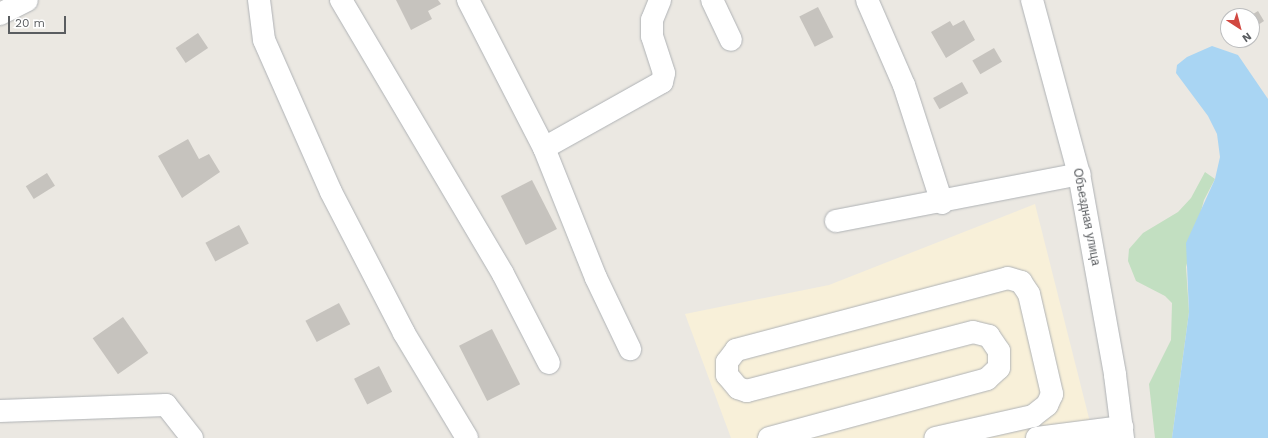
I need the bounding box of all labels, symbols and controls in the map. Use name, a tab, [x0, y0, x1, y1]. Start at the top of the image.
scale bar	[10, 8, 68, 34]
north arrow	[1220, 8, 1260, 48]
text: 20 m	[15, 16, 45, 30]
text: N	[1240, 30, 1254, 45]
street label: Объездная улица	[1070, 167, 1102, 267]

